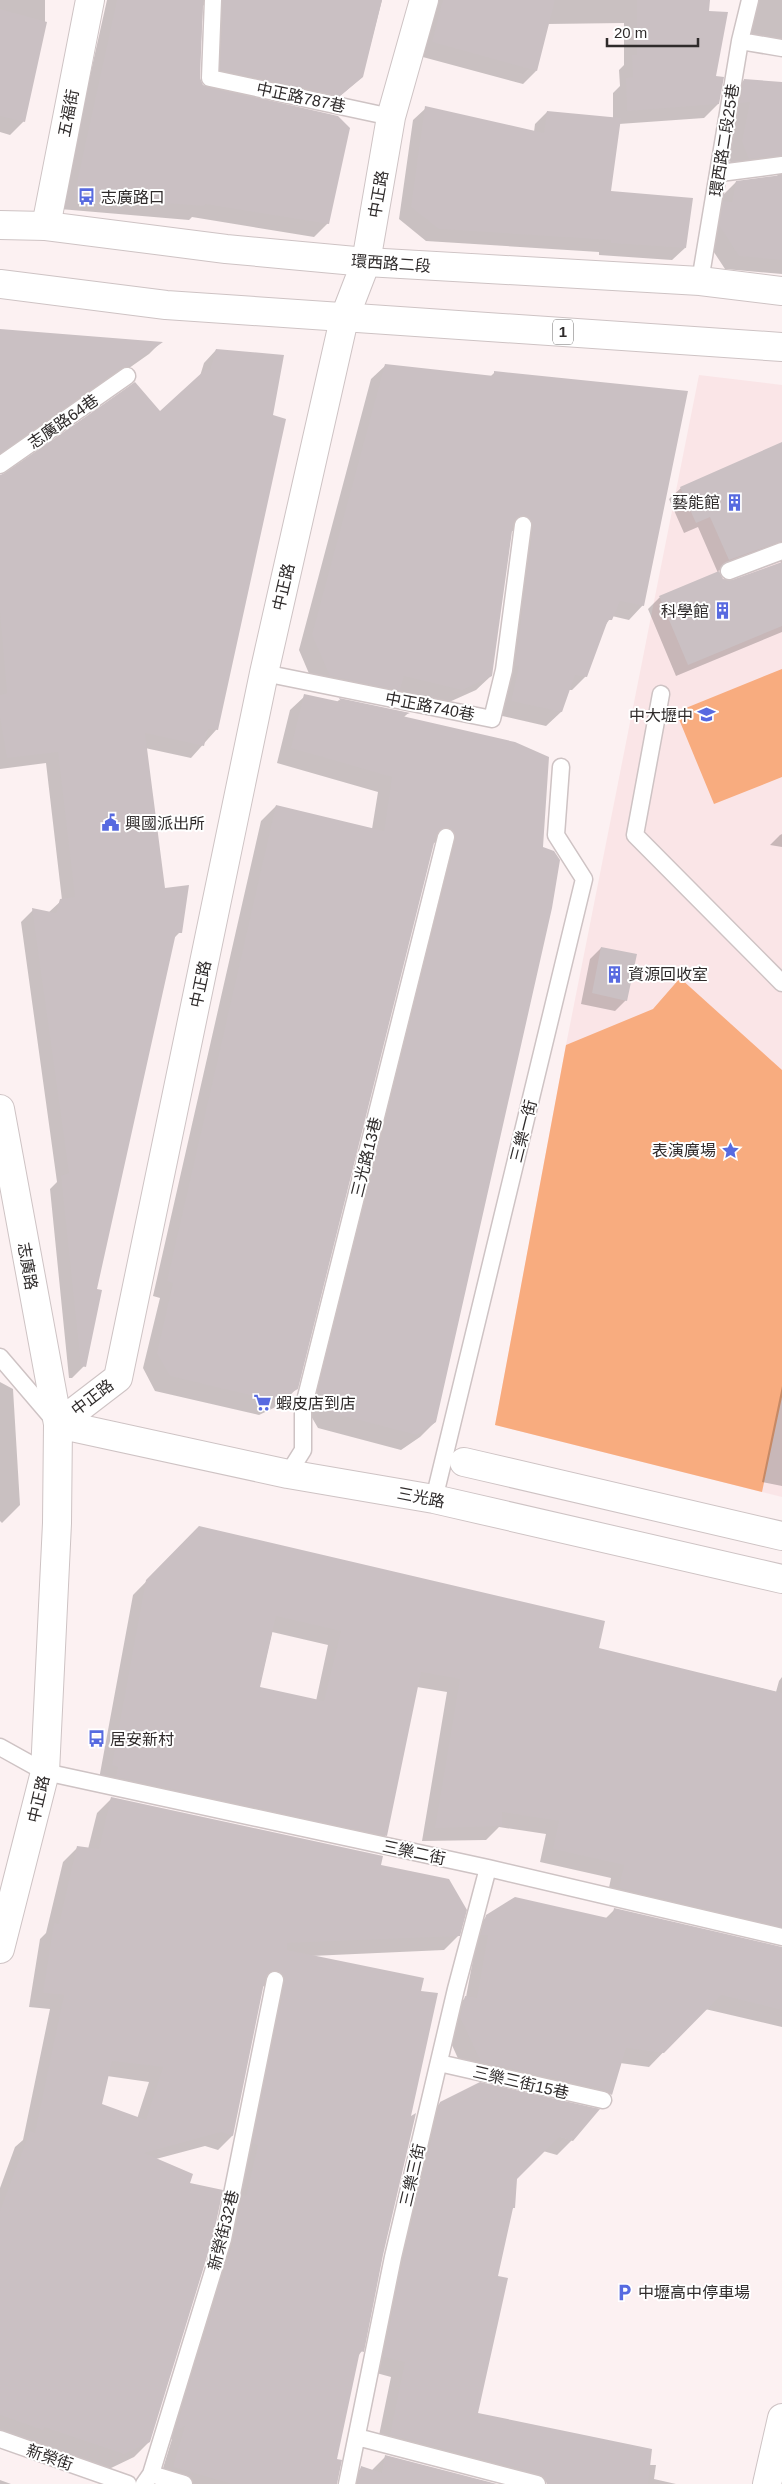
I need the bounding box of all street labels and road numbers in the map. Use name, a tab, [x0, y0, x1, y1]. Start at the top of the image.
street label: 中正路787巷	[255, 80, 347, 115]
street label: 環西路二段25巷	[707, 83, 742, 198]
street label: 五福街	[56, 88, 81, 138]
street label: 中正路	[366, 169, 391, 219]
street label: 環西路二段	[350, 252, 431, 275]
road number: 1	[553, 320, 573, 344]
street label: 志廣路64巷	[25, 391, 102, 452]
street label: 中正路	[270, 562, 297, 612]
street label: 中正路740巷	[384, 689, 476, 723]
street label: 中正路	[187, 959, 214, 1009]
street label: 三樂一街	[507, 1098, 539, 1164]
street label: 三光路13巷	[348, 1115, 385, 1199]
street label: 志廣路	[15, 1241, 40, 1291]
street label: 中正路	[68, 1376, 117, 1419]
street label: 三光路	[396, 1485, 446, 1510]
street label: 中正路	[25, 1774, 52, 1824]
street label: 三樂二街	[381, 1838, 447, 1867]
street label: 三樂三街15巷	[471, 2063, 570, 2102]
street label: 三樂三街	[397, 2142, 428, 2208]
street label: 新榮街32巷	[205, 2188, 242, 2272]
street label: 新榮街	[24, 2442, 75, 2473]

